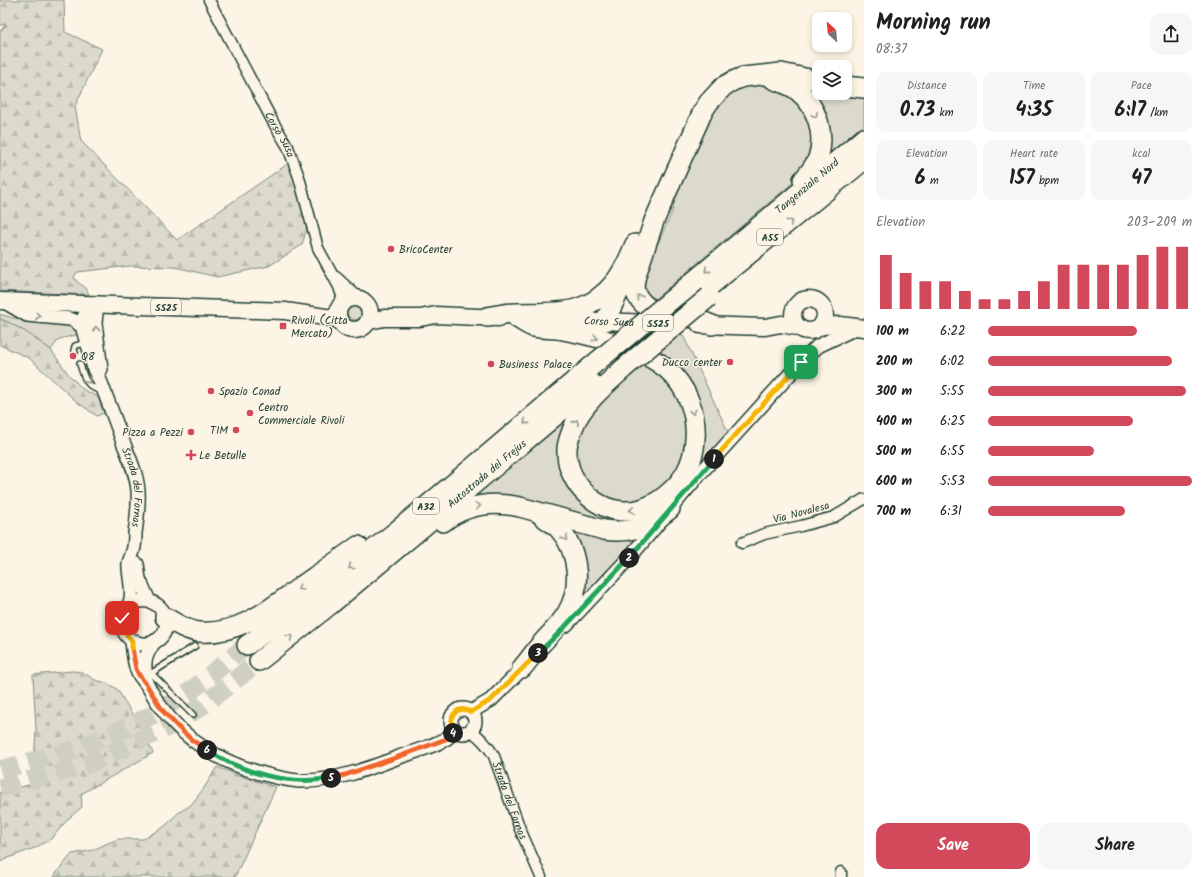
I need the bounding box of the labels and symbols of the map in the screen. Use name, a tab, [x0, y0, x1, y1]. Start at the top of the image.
north arrow	[812, 12, 852, 52]
street label: Corso Susa	[259, 109, 299, 160]
one-way arrow	[810, 111, 818, 119]
street label: Tangenziale Nord	[771, 154, 844, 219]
one-way arrow	[785, 219, 792, 226]
road number: A55	[757, 229, 783, 245]
place label: BricoCenter	[399, 241, 454, 259]
marker: BricoCenter	[386, 244, 396, 254]
one-way arrow	[704, 266, 711, 273]
one-way arrow	[637, 295, 644, 302]
road number: SS25	[151, 299, 181, 315]
one-way arrow	[35, 311, 42, 320]
place label: Rivoli (Citta Mercato)	[291, 312, 348, 343]
street label: Corso Susa	[583, 312, 634, 332]
road number: SS25	[643, 315, 673, 331]
marker: Rivoli (Citta Mercato)	[278, 321, 288, 331]
one-way arrow	[92, 326, 101, 332]
one-way arrow	[591, 333, 598, 342]
pin	[784, 345, 818, 379]
place label: Q8	[81, 348, 95, 366]
marker: Q8	[68, 351, 78, 361]
place label: Ducco center	[662, 354, 723, 372]
place label: Business Palace	[499, 356, 572, 374]
marker: Ducco center	[725, 357, 735, 367]
marker: Business Palace	[486, 359, 496, 369]
one-way arrow	[83, 377, 90, 384]
place label: Spazio Conad	[219, 383, 281, 401]
marker: Spazio Conad	[206, 386, 216, 396]
place label: Centro Commerciale Rivoli	[258, 399, 345, 430]
marker: Centro Commerciale Rivoli	[245, 408, 255, 418]
one-way arrow	[688, 409, 696, 415]
one-way arrow	[523, 417, 531, 424]
one-way arrow	[571, 419, 579, 427]
place label: TIM	[210, 422, 228, 440]
place label: Pizza a Pezzi	[122, 424, 183, 442]
marker: TIM	[231, 425, 241, 435]
marker: Pizza a Pezzi	[186, 427, 196, 437]
street label: Autostrada del Frejus	[444, 435, 531, 513]
street label: Strada del Fornas	[116, 444, 146, 529]
place label: Le Betulle	[199, 447, 246, 465]
pin: 1	[704, 449, 724, 469]
marker: Le Betulle	[186, 450, 196, 460]
street label: Via Novalesa	[771, 497, 831, 529]
road number: A32	[413, 498, 439, 514]
one-way arrow	[475, 502, 481, 510]
one-way arrow	[629, 505, 635, 514]
one-way arrow	[560, 534, 567, 541]
pin: 2	[619, 548, 639, 568]
one-way arrow	[348, 563, 355, 570]
one-way arrow	[297, 583, 304, 590]
pin	[105, 601, 139, 635]
one-way arrow	[285, 635, 292, 642]
pin: 3	[528, 643, 548, 663]
pin: 4	[443, 723, 463, 743]
pin: 6	[197, 740, 217, 760]
street label: Strada del Fornas	[487, 759, 532, 843]
pin: 5	[321, 768, 341, 788]

